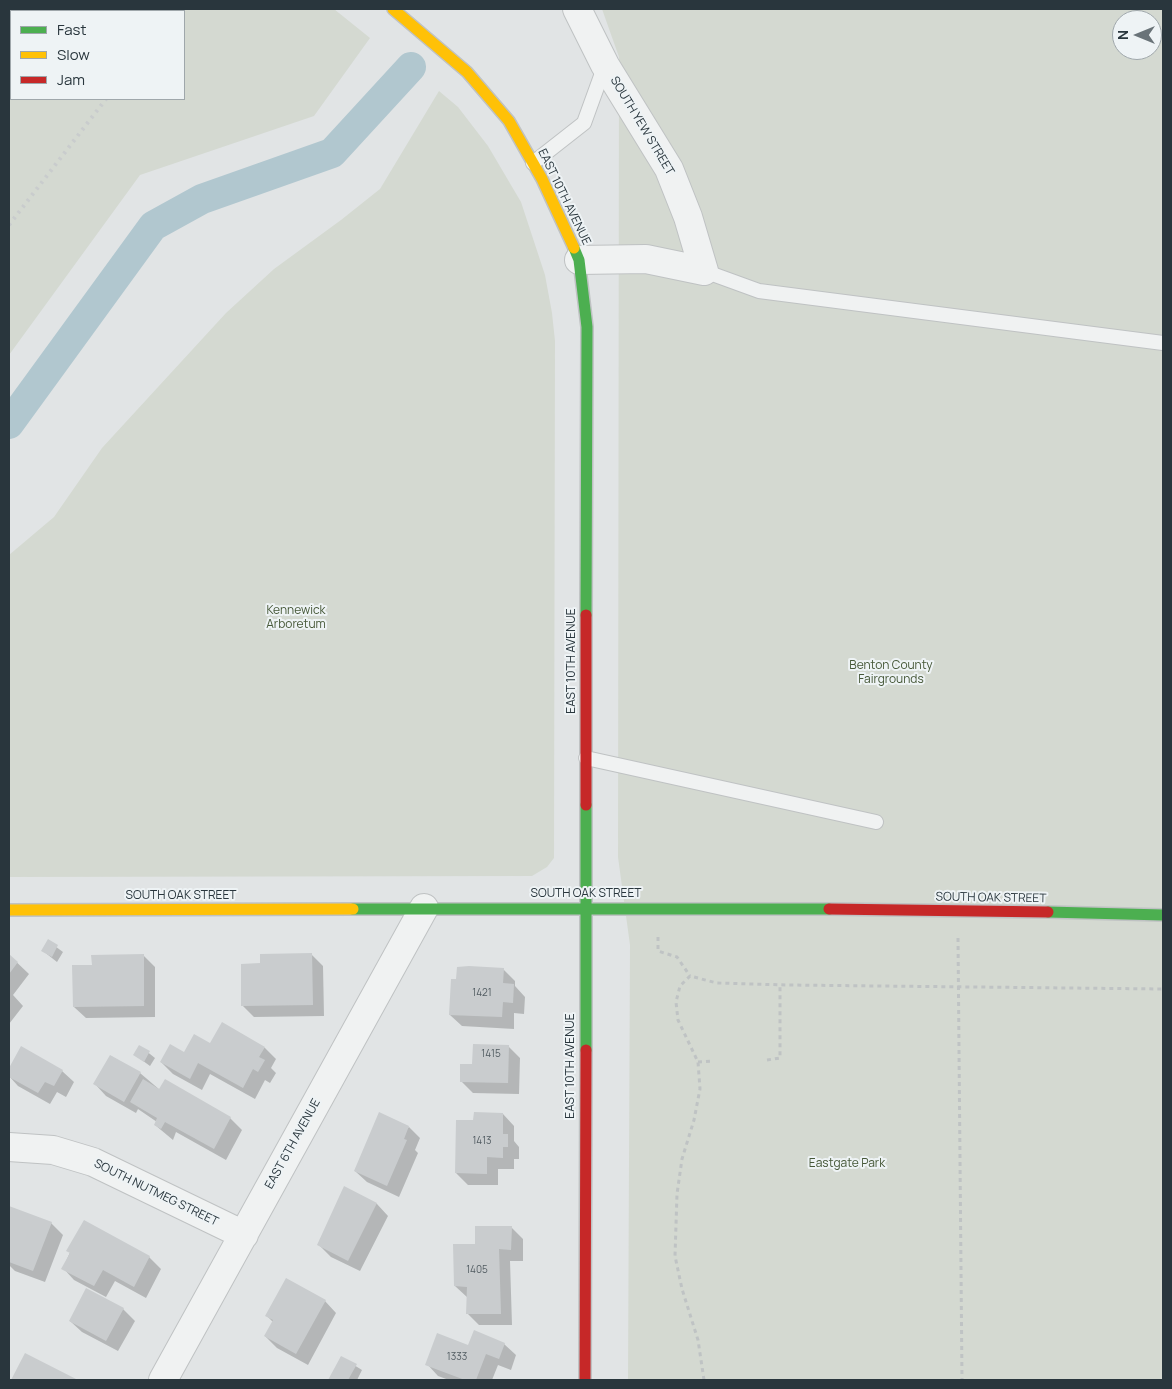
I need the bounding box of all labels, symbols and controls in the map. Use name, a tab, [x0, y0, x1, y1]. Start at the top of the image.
legend	[10, 10, 185, 100]
north arrow	[1112, 10, 1162, 60]
text: Fast	[57, 19, 86, 40]
text: N	[1113, 30, 1132, 40]
text: Slow	[57, 44, 90, 65]
text: Jam	[57, 69, 85, 90]
street label: SOUTH YEW STREET	[607, 74, 677, 178]
street label: EAST 10TH AVENUE	[534, 147, 594, 247]
park label: Kennewick Arboretum	[266, 604, 326, 632]
street label: EAST 10TH AVENUE	[565, 608, 579, 714]
park label: Benton County Fairgrounds	[849, 659, 933, 687]
street label: SOUTH OAK STREET	[531, 887, 641, 901]
street label: SOUTH OAK STREET	[126, 889, 236, 903]
street label: SOUTH OAK STREET	[935, 890, 1047, 906]
house number: 1421	[472, 987, 492, 999]
street label: EAST 10TH AVENUE	[564, 1013, 578, 1119]
house number: 1415	[481, 1048, 501, 1060]
street label: EAST 6TH AVENUE	[262, 1096, 324, 1192]
house number: 1413	[472, 1135, 492, 1147]
street label: SOUTH NUTMEG STREET	[92, 1157, 220, 1229]
park label: Eastgate Park	[809, 1157, 885, 1171]
house number: 1405	[466, 1264, 488, 1276]
house number: 1333	[447, 1351, 467, 1363]

